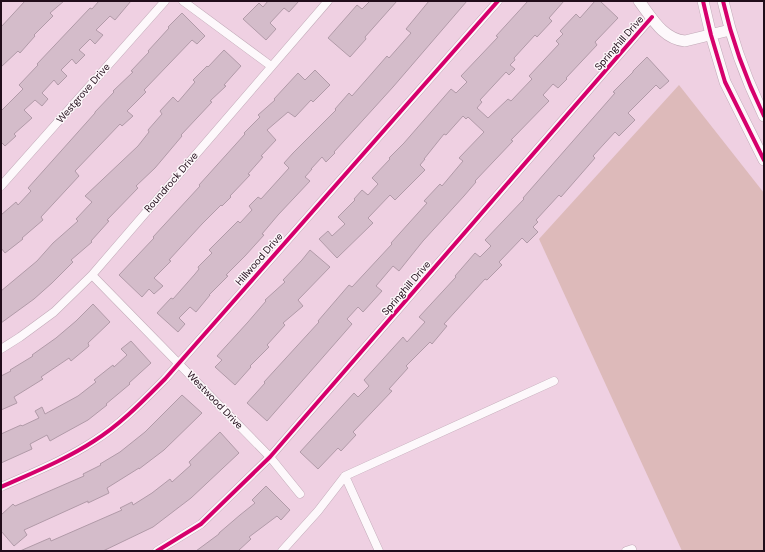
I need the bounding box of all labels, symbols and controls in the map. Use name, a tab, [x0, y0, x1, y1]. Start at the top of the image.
street label: Springhill Drive	[592, 13, 647, 73]
street label: Westgrove Drive	[53, 60, 113, 126]
street label: Roundrock Drive	[141, 149, 201, 215]
street label: Hillwood Drive	[233, 230, 286, 288]
street label: Springhill Drive	[379, 258, 434, 318]
street label: Westwood Drive	[184, 368, 246, 432]

